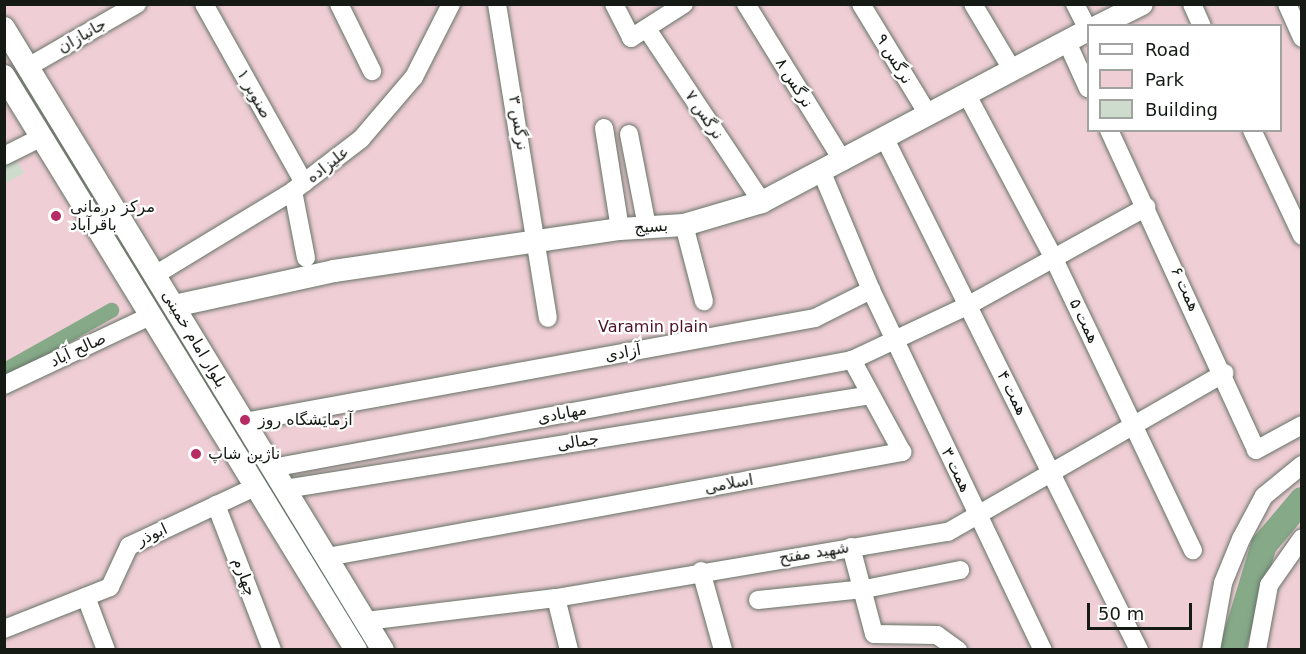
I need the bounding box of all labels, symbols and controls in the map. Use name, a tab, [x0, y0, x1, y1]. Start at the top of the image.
street label: جانبازان	[54, 14, 110, 58]
legend	[1087, 24, 1282, 132]
street label: نرگس ۹	[872, 30, 916, 88]
text: Road	[1145, 39, 1190, 60]
street label: نرگس ۸	[771, 55, 817, 111]
street label: صنوبر ۱	[233, 66, 275, 122]
text: Park	[1145, 69, 1184, 90]
street label: نرگس ۷	[681, 87, 727, 143]
street label: نرگس ۳	[504, 94, 532, 152]
text: Building	[1145, 99, 1218, 120]
street label: علیزاده	[303, 143, 353, 187]
place label: مرکز درمانی باقرآباد	[70, 197, 155, 235]
marker: مرکز درمانی باقرآباد	[47, 207, 65, 225]
street label: بسیج	[633, 216, 669, 238]
street label: همت ۶	[1166, 264, 1204, 314]
street label: بلوار امام خمینی	[157, 287, 231, 391]
street label: همت ۵	[1065, 296, 1103, 346]
park label: Varamin plain	[598, 317, 708, 337]
street label: صالح آباد	[47, 329, 109, 371]
street label: آزادی	[603, 340, 643, 366]
street label: همت ۴	[993, 368, 1031, 418]
street label: مهابادی	[536, 400, 588, 428]
place label: آزمایشگاه روز	[258, 410, 353, 430]
marker: آزمایشگاه روز	[236, 411, 254, 429]
street label: جمالی	[556, 429, 600, 455]
place label: ناژین شاپ	[208, 444, 280, 464]
street label: همت ۳	[937, 445, 975, 495]
marker: ناژین شاپ	[189, 447, 203, 461]
street label: اسلامی	[703, 470, 755, 498]
street label: ابوذر	[133, 520, 171, 550]
street label: شهید مفتح	[777, 538, 851, 568]
street label: چهارم	[228, 555, 260, 599]
scale bar	[1090, 591, 1195, 629]
text: 50 m	[1098, 603, 1144, 624]

